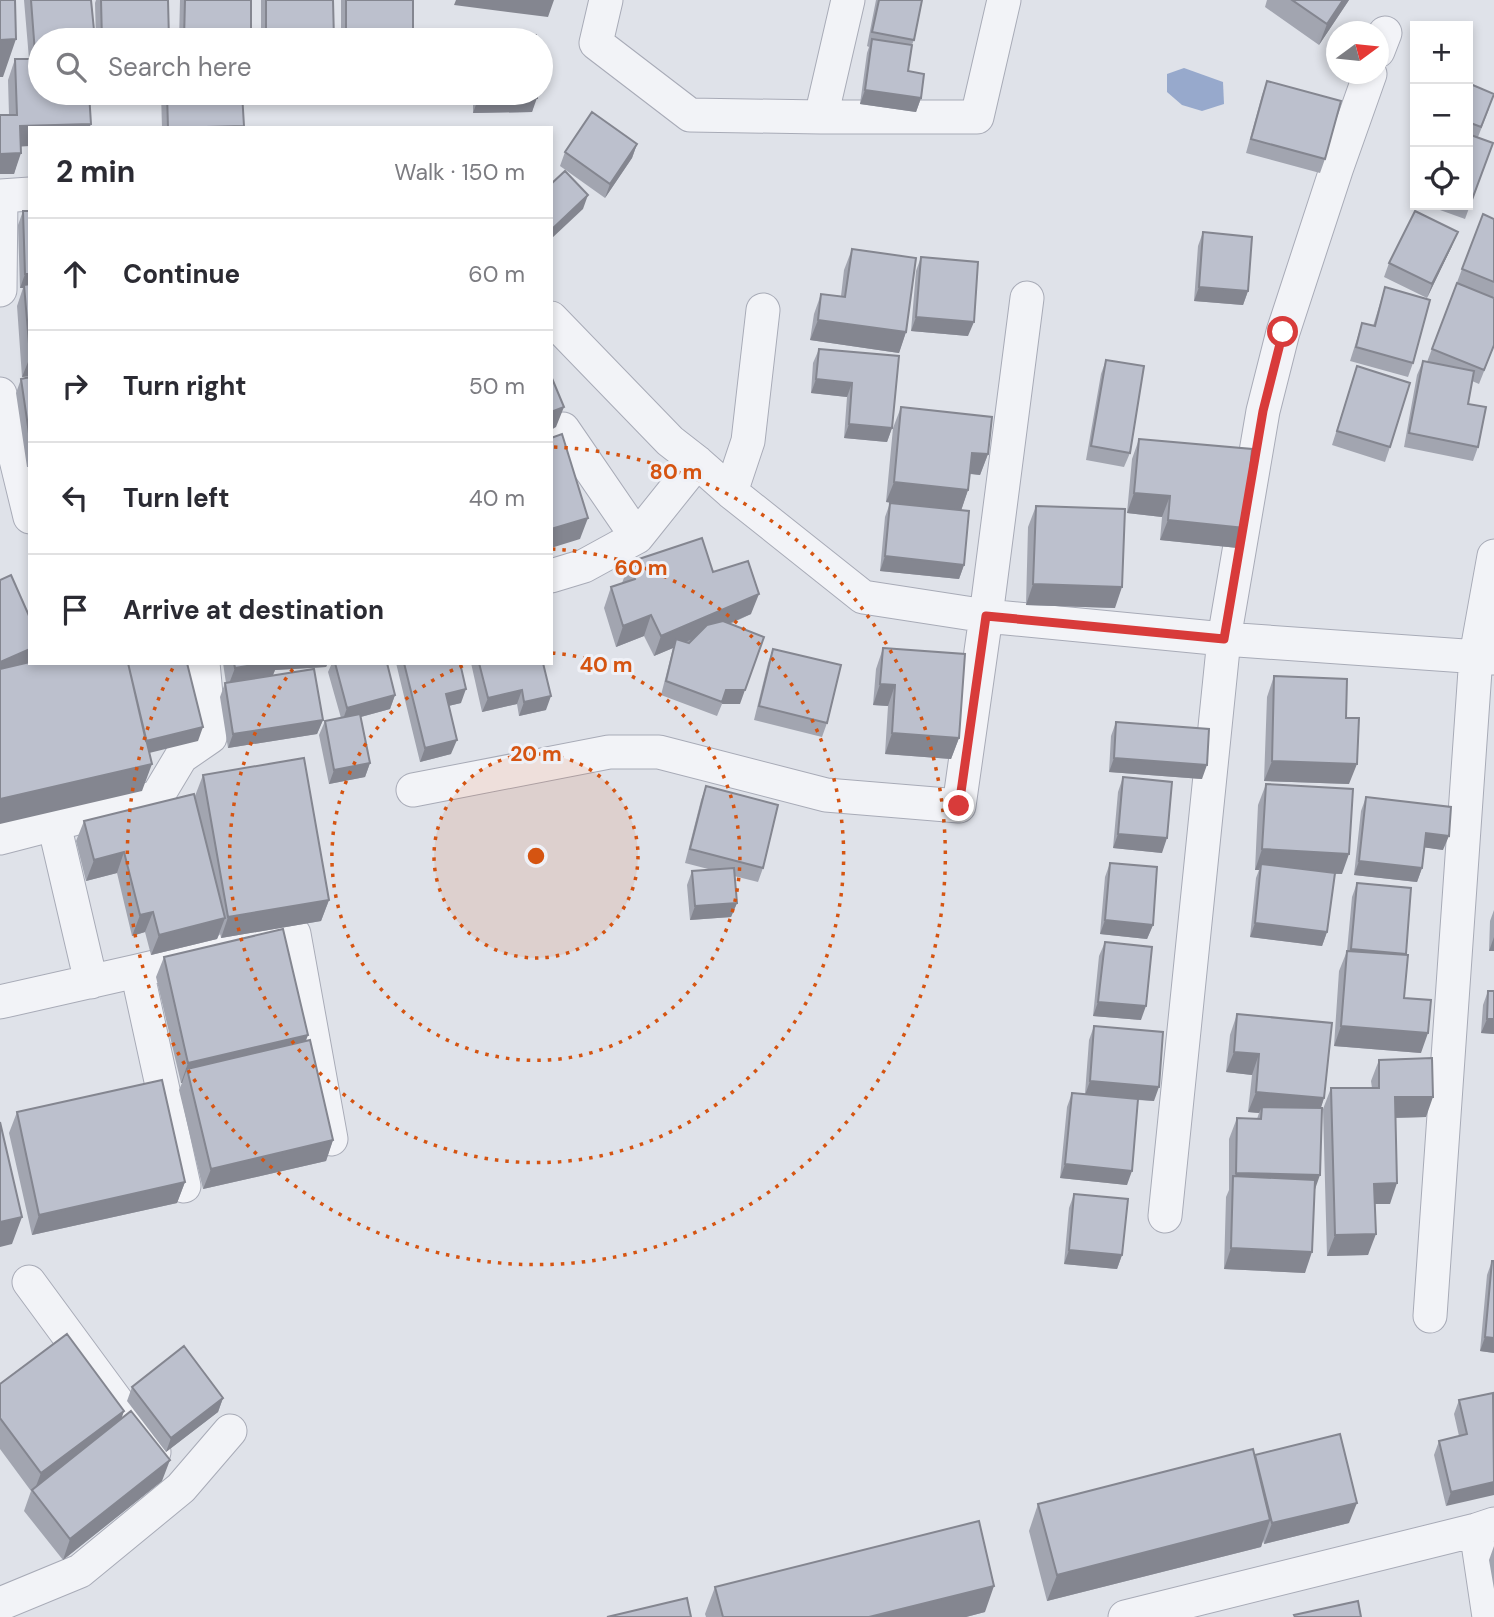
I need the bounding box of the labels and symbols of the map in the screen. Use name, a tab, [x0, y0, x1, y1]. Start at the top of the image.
north arrow	[1326, 21, 1389, 84]
route start	[1267, 316, 1298, 347]
text: 80 m	[650, 458, 702, 486]
text: 60 m	[615, 554, 667, 582]
text: 40 m	[579, 651, 633, 679]
text: 20 m	[510, 740, 562, 768]
route end	[943, 790, 974, 821]
centre of rings	[524, 844, 548, 868]

